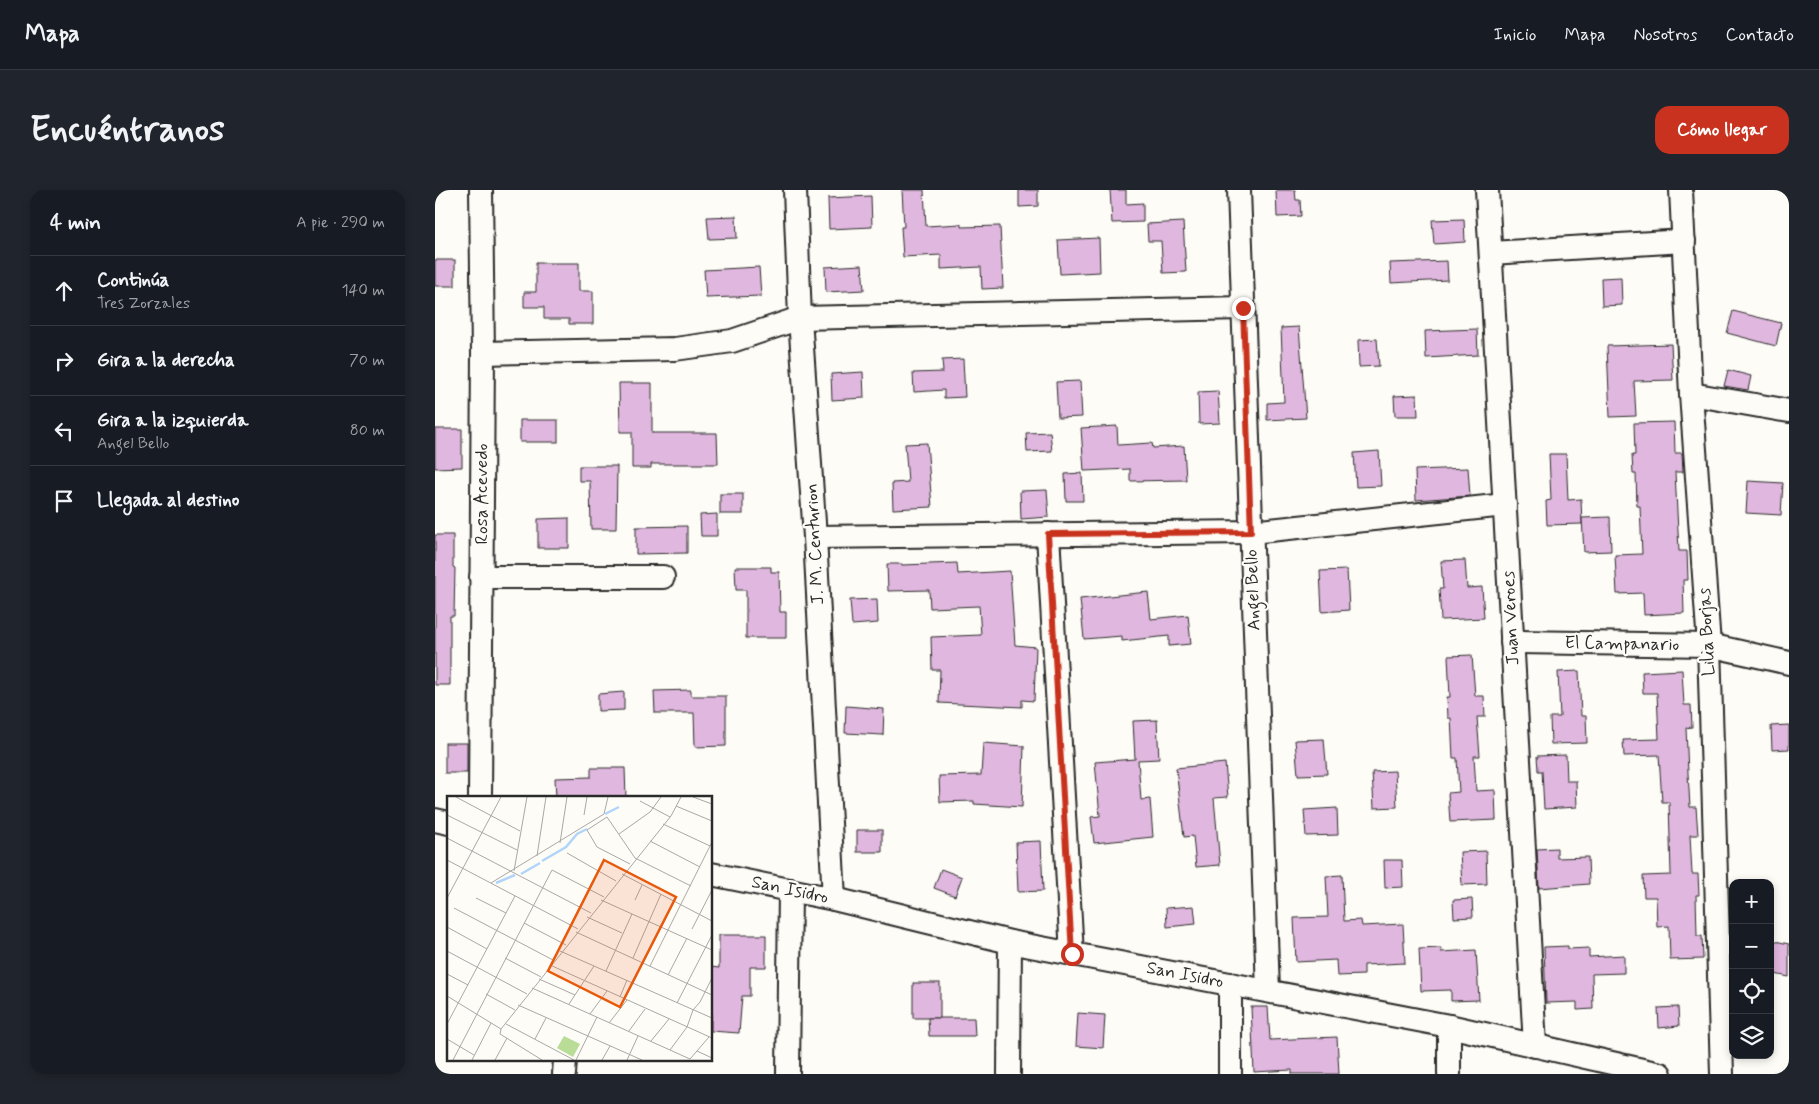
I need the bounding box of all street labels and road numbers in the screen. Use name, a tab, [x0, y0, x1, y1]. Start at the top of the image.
street label: Rosa Acevedo	[470, 443, 494, 544]
street label: J. M. Centurion	[800, 483, 830, 605]
street label: Angel Bello	[1240, 549, 1268, 631]
street label: Juan Veroes	[1497, 570, 1525, 666]
street label: Lilia Borjas	[1693, 587, 1721, 677]
street label: El Campanario	[1564, 631, 1680, 657]
street label: San Isidro	[749, 870, 831, 910]
street label: San Isidro	[1144, 956, 1226, 994]

